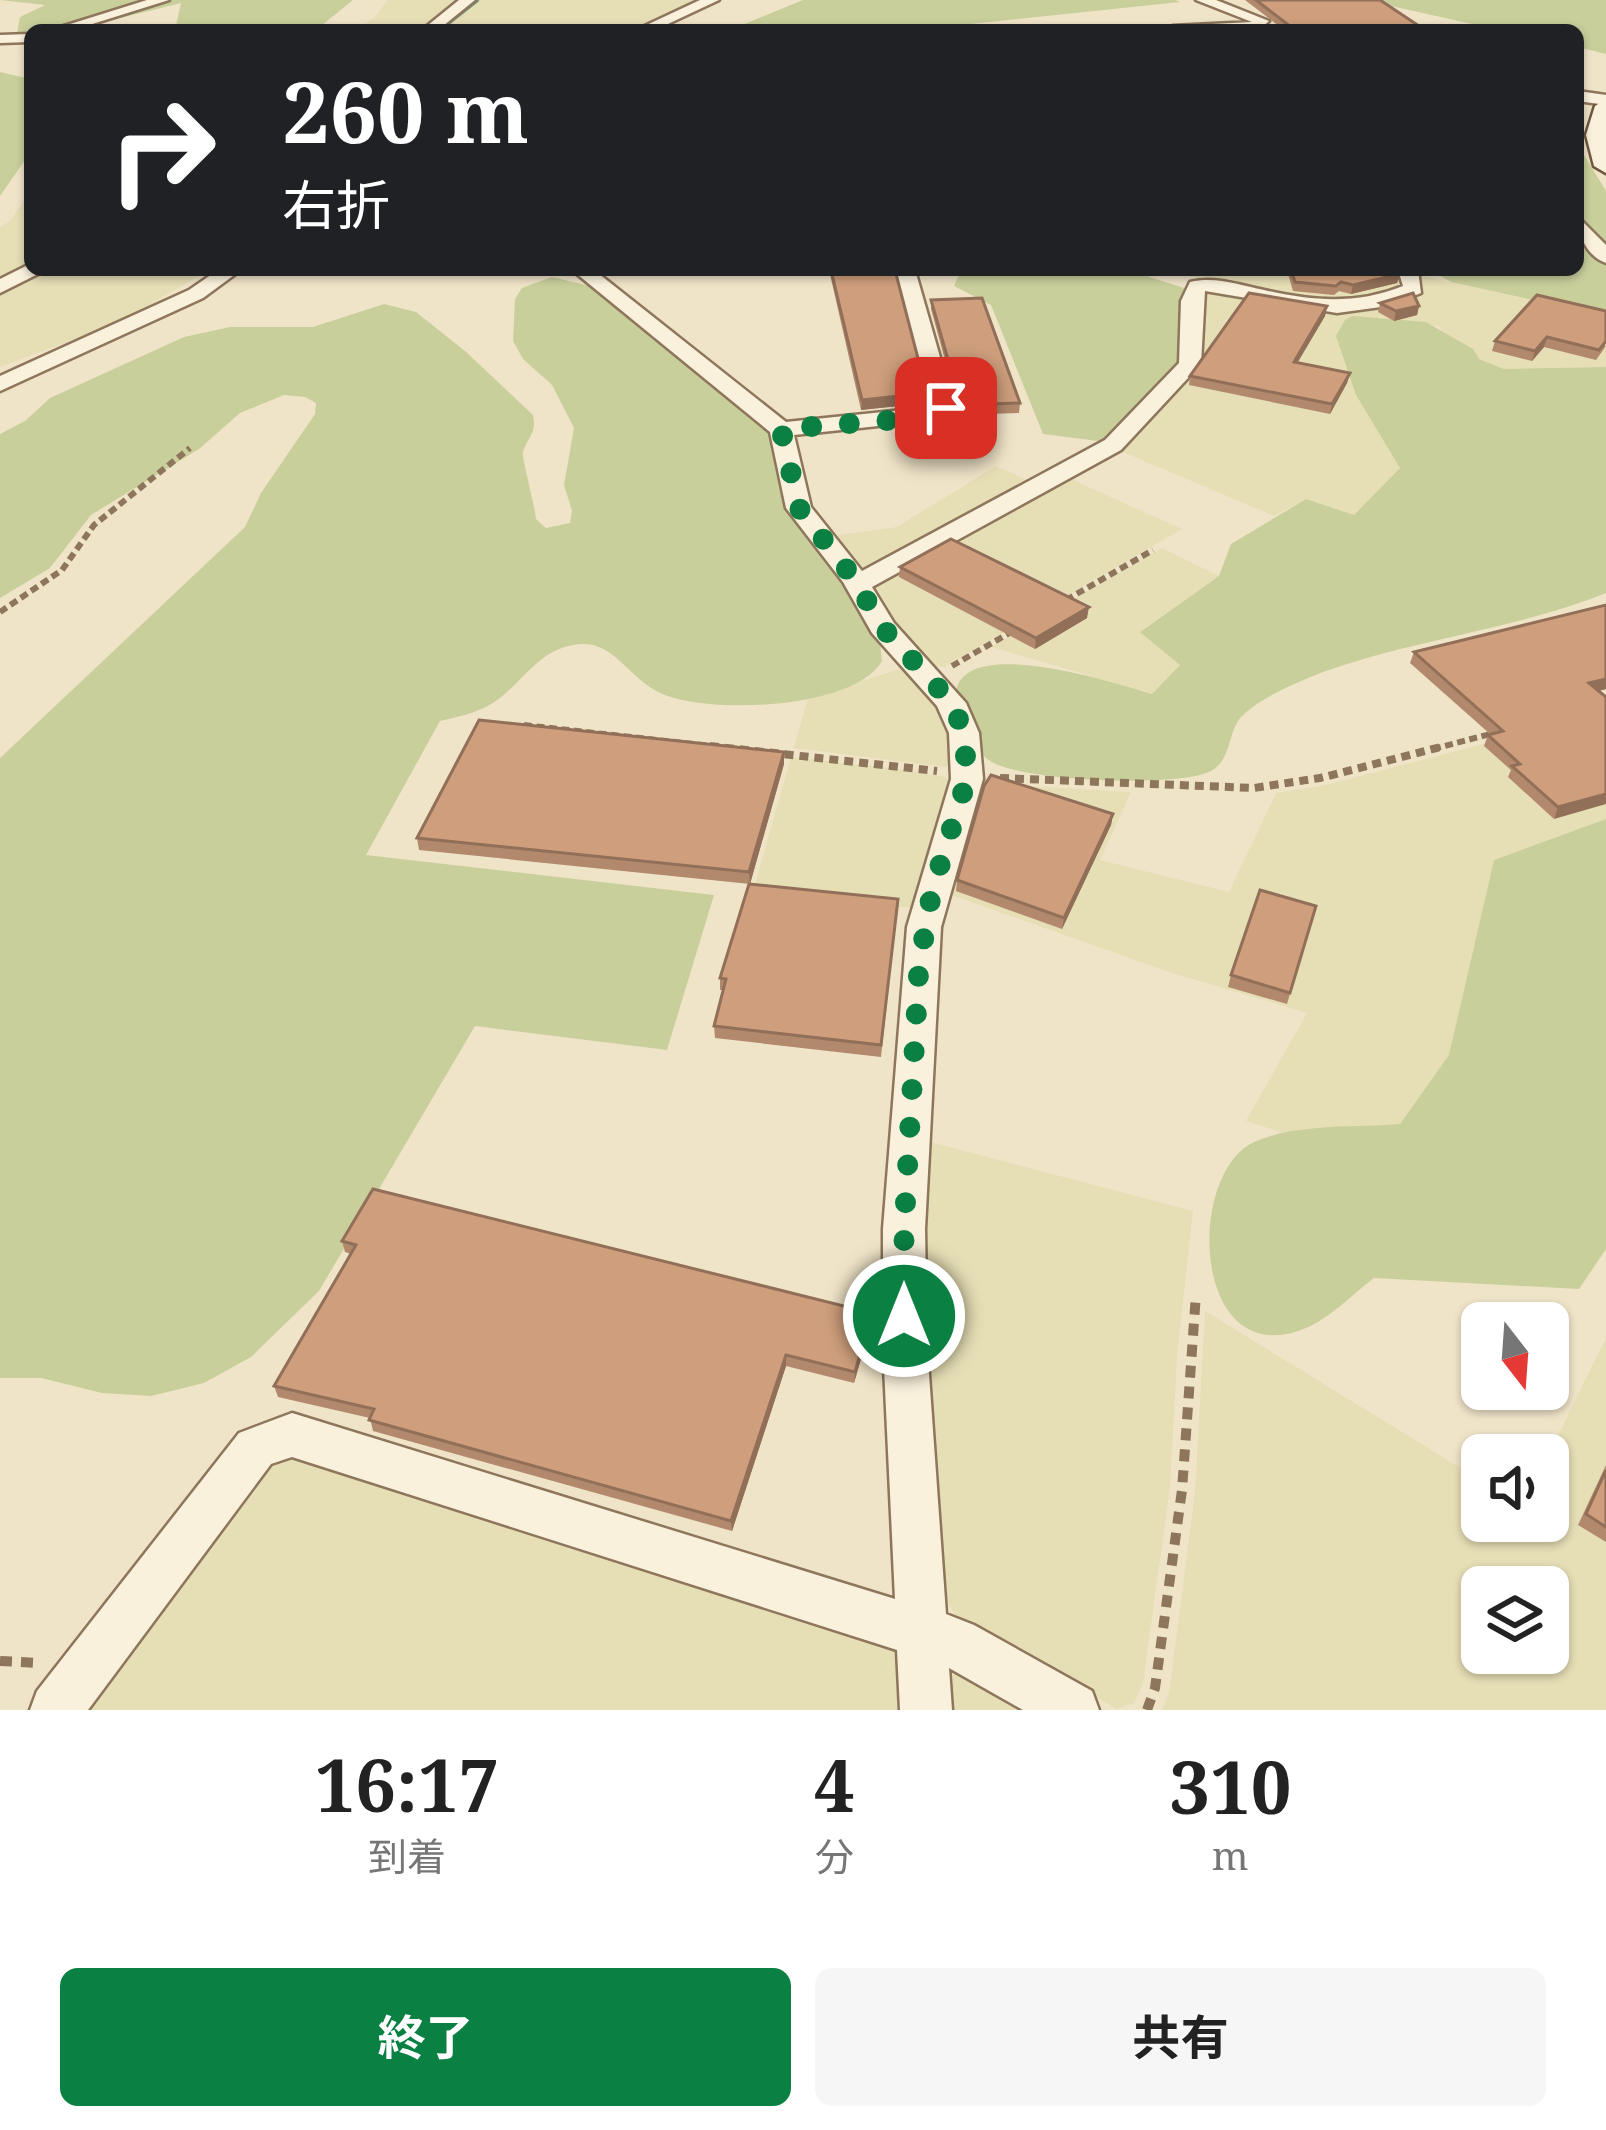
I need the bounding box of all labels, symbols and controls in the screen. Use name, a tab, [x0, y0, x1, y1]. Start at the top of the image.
text: 260 m	[282, 53, 529, 168]
icon: right	[84, 72, 240, 228]
text: 右折	[282, 167, 390, 241]
pin	[895, 357, 997, 459]
icon: arrive	[913, 375, 979, 441]
position arrow	[841, 1253, 967, 1379]
north arrow	[1461, 1302, 1569, 1410]
map controls	[1461, 1302, 1569, 1674]
button: sound	[1461, 1434, 1569, 1542]
button: layers	[1461, 1566, 1569, 1674]
text: 16:17	[315, 1735, 499, 1833]
text: 4	[814, 1735, 855, 1833]
text: 310	[1169, 1737, 1291, 1835]
text: m	[1212, 1828, 1249, 1881]
text: 到着	[368, 1829, 446, 1882]
text: 分	[815, 1829, 854, 1882]
button: 終了	[60, 1968, 791, 2106]
button: 共有	[815, 1968, 1546, 2106]

